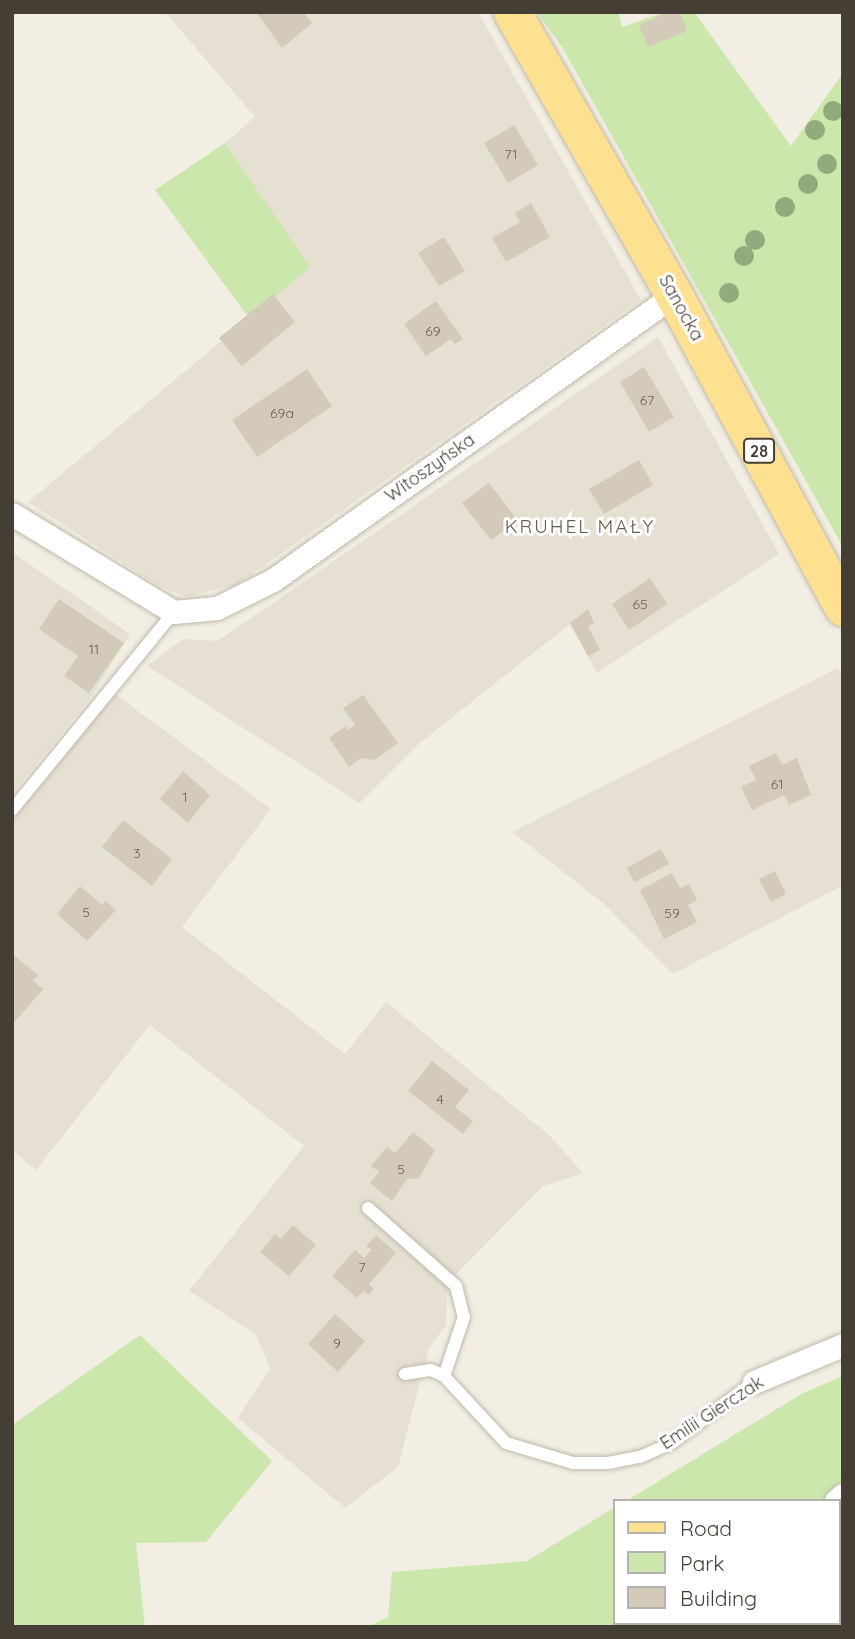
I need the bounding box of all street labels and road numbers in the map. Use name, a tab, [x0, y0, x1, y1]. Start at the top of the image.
street label: Sanocka	[654, 271, 708, 345]
street label: Witoszyńska	[381, 429, 479, 507]
road number: 28	[742, 438, 776, 464]
street label: Emilii Gierczak	[656, 1372, 768, 1454]

